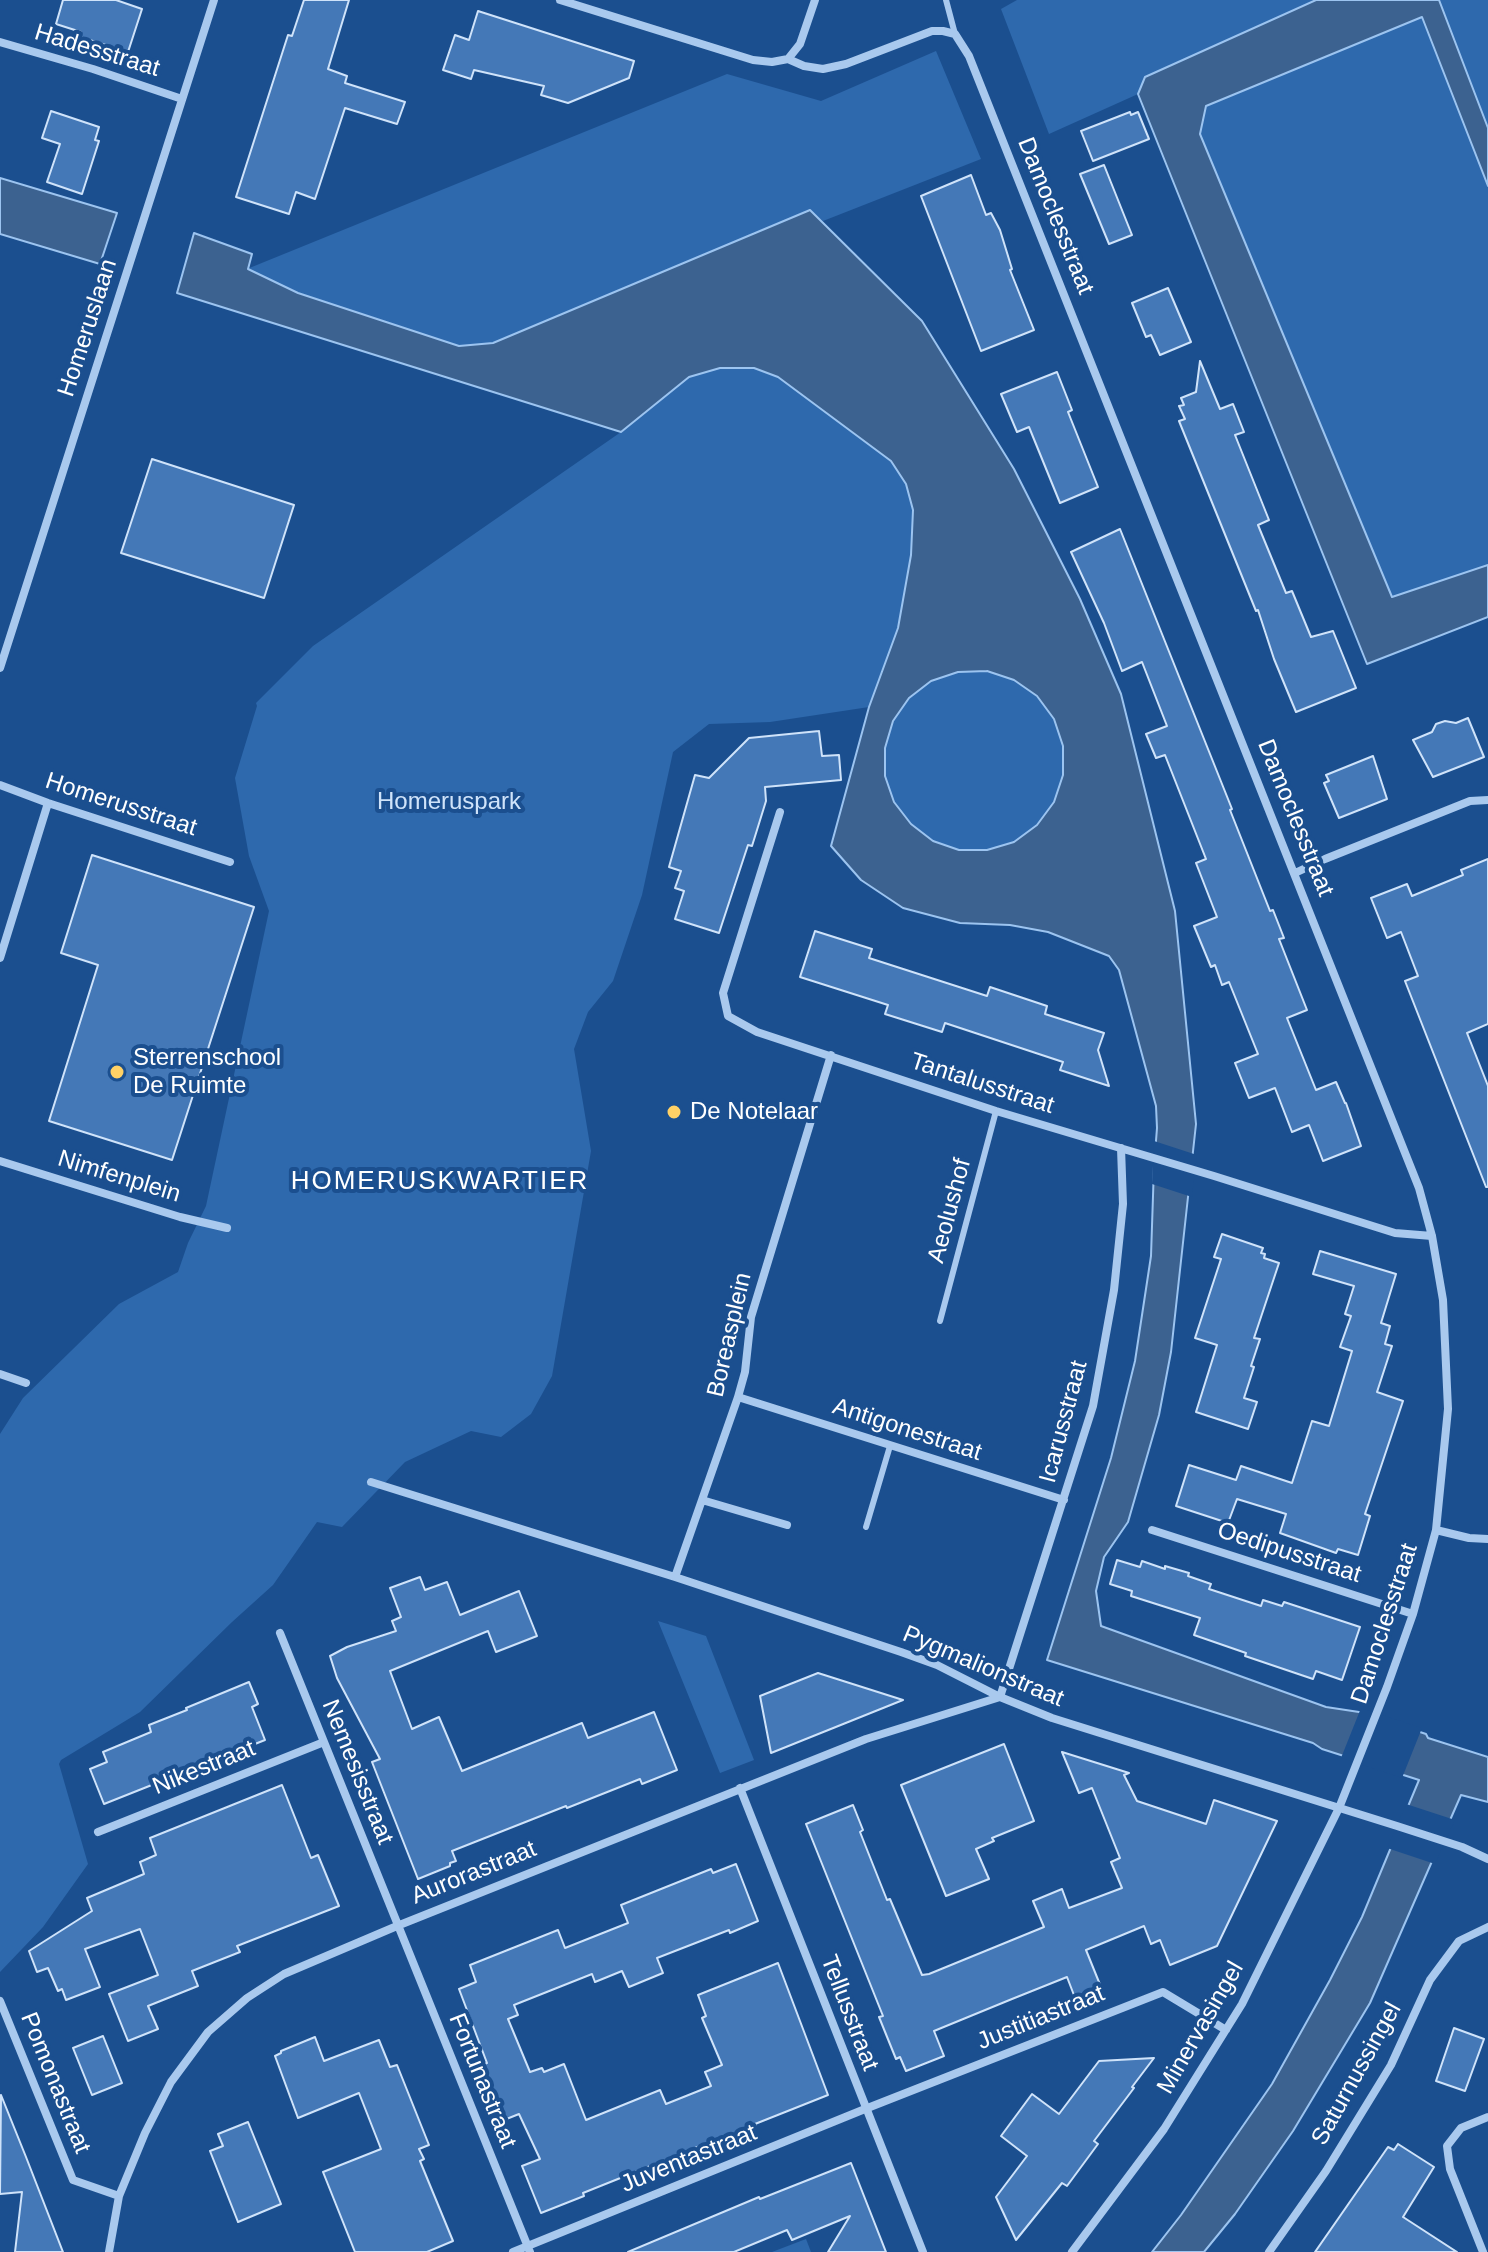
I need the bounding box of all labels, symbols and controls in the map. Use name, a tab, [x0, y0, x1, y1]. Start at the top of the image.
street label: Hadesstraat	[31, 18, 163, 84]
street label: Damoclesstraat	[1010, 133, 1100, 299]
street label: Homeruslaan	[52, 256, 124, 400]
street label: Damoclesstraat	[1250, 735, 1340, 901]
street label: Homerusstraat	[42, 767, 200, 843]
park label: Homeruspark	[377, 788, 521, 816]
place label: Sterrenschool De Ruimte	[133, 1044, 281, 1100]
street label: Tantalusstraat	[906, 1047, 1058, 1121]
marker: Sterrenschool De Ruimte	[108, 1063, 126, 1081]
place label: De Notelaar	[690, 1098, 818, 1126]
marker: De Notelaar	[665, 1103, 683, 1121]
street label: Nimfenplein	[54, 1145, 184, 1209]
street label: Aeolushof	[922, 1156, 978, 1266]
district label: HOMERUSKWARTIER	[291, 1166, 589, 1198]
street label: Boreasplein	[702, 1270, 758, 1400]
street label: Icarusstraat	[1034, 1358, 1094, 1486]
street label: Antigonestraat	[829, 1392, 985, 1468]
street label: Oedipusstraat	[1213, 1516, 1365, 1590]
street label: Damoclesstraat	[1346, 1540, 1424, 1708]
street label: Pygmalionstraat	[898, 1620, 1068, 1714]
street label: Nemesisstraat	[315, 1696, 399, 1848]
street label: Nikestraat	[149, 1734, 259, 1802]
street label: Aurorastraat	[407, 1835, 541, 1911]
street label: Tellusstraat	[814, 1951, 884, 2075]
street label: Minervasingel	[1152, 1957, 1250, 2099]
street label: Justitiastraat	[973, 1979, 1109, 2057]
street label: Saturnussingel	[1306, 1998, 1408, 2150]
street label: Pomonastraat	[14, 2008, 96, 2158]
street label: Fortunastraat	[442, 2009, 522, 2153]
street label: Juventastraat	[617, 2119, 761, 2199]

